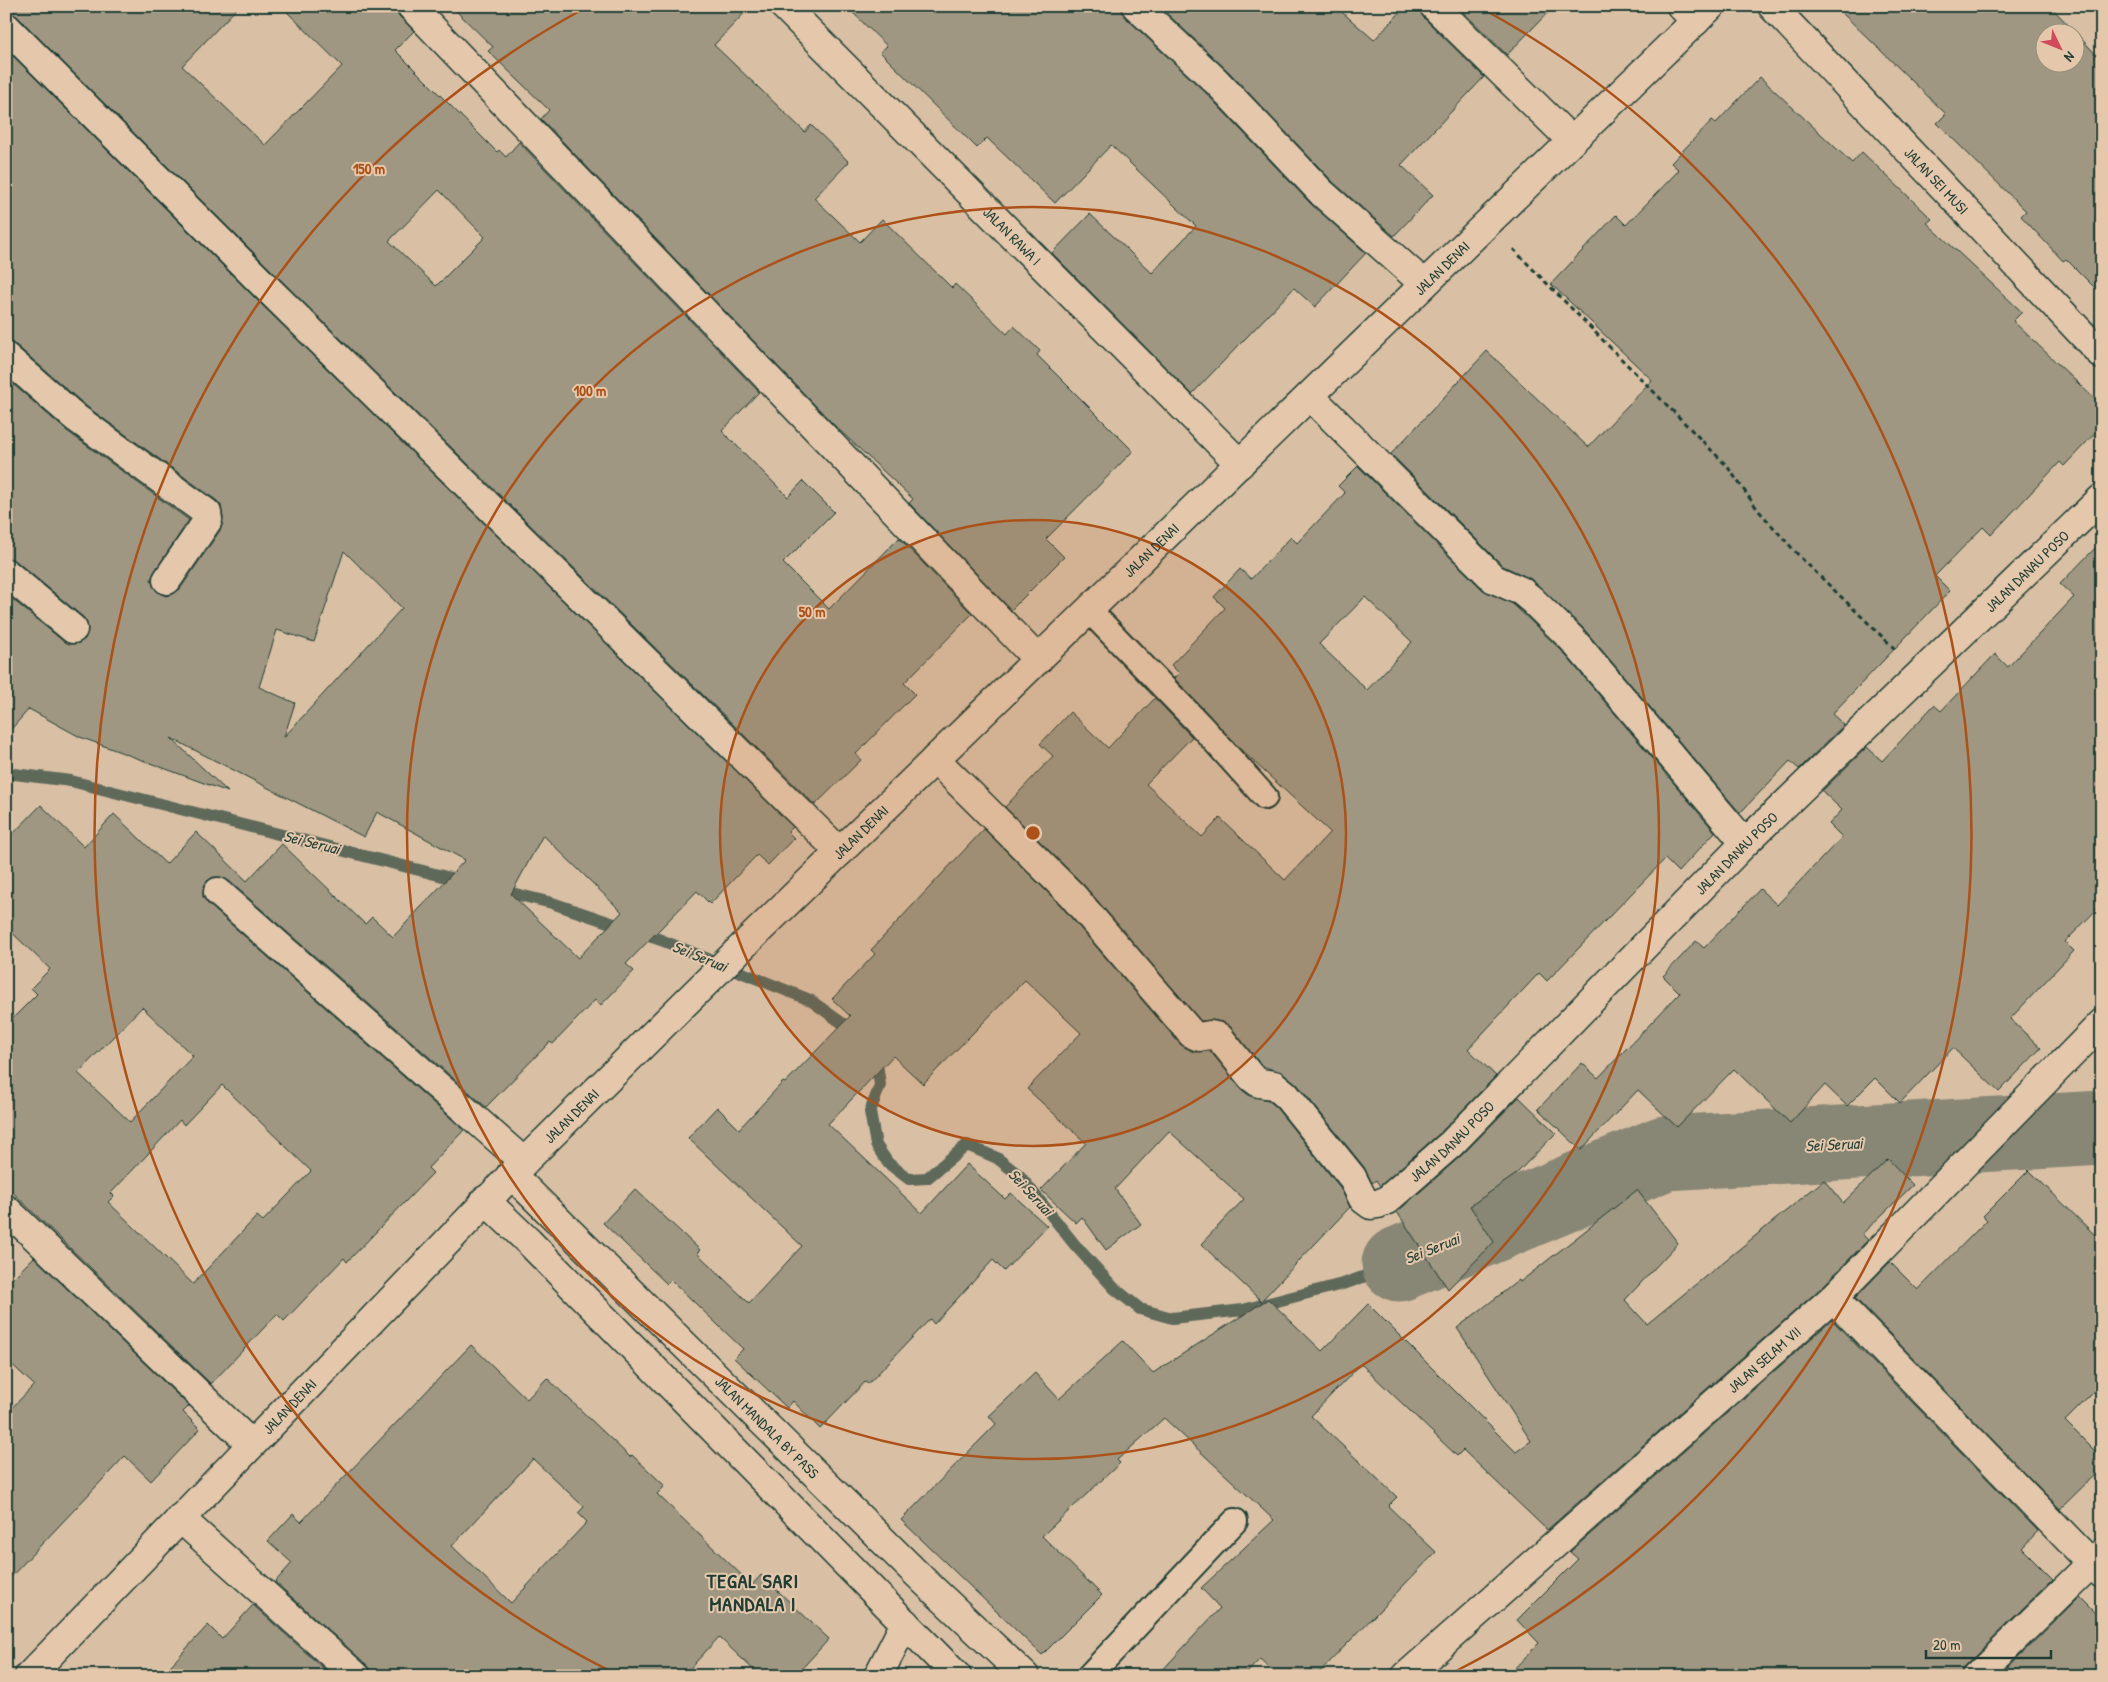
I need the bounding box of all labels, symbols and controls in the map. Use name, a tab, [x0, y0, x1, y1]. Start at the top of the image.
north arrow	[2036, 22, 2086, 72]
text: N	[2060, 48, 2079, 67]
street label: JALAN SEI MUSI	[1900, 142, 1974, 219]
text: 150 m	[353, 158, 385, 179]
street label: JALAN RAWA I	[979, 202, 1046, 270]
street label: JALAN DENAI	[1409, 236, 1474, 299]
text: 100 m	[574, 380, 606, 401]
street label: JALAN DENAI	[1119, 518, 1183, 582]
street label: JALAN DANAU POSO	[1980, 525, 2073, 616]
text: 50 m	[799, 601, 825, 622]
street label: JALAN DENAI	[828, 800, 893, 864]
street label: JALAN DANAU POSO	[1690, 807, 1782, 899]
water label: Sei Seruai	[282, 824, 344, 860]
centre of rings	[1024, 824, 1042, 842]
water label: Sei Seruai	[669, 935, 732, 977]
street label: JALAN DENAI	[539, 1083, 604, 1147]
street label: JALAN DANAU POSO	[1405, 1096, 1499, 1186]
water label: Sei Seruai	[1805, 1131, 1865, 1156]
water label: Sei Seruai	[1003, 1164, 1059, 1221]
water label: Sei Seruai	[1401, 1227, 1464, 1269]
street label: JALAN SELAM VII	[1723, 1321, 1805, 1397]
street label: JALAN MANDALA BY PASS	[711, 1371, 824, 1483]
street label: JALAN DENAI	[257, 1373, 321, 1438]
district label: TEGAL SARI MANDALA I	[706, 1567, 799, 1617]
scale bar	[1926, 1627, 2050, 1659]
text: 20 m	[1933, 1634, 1960, 1655]

